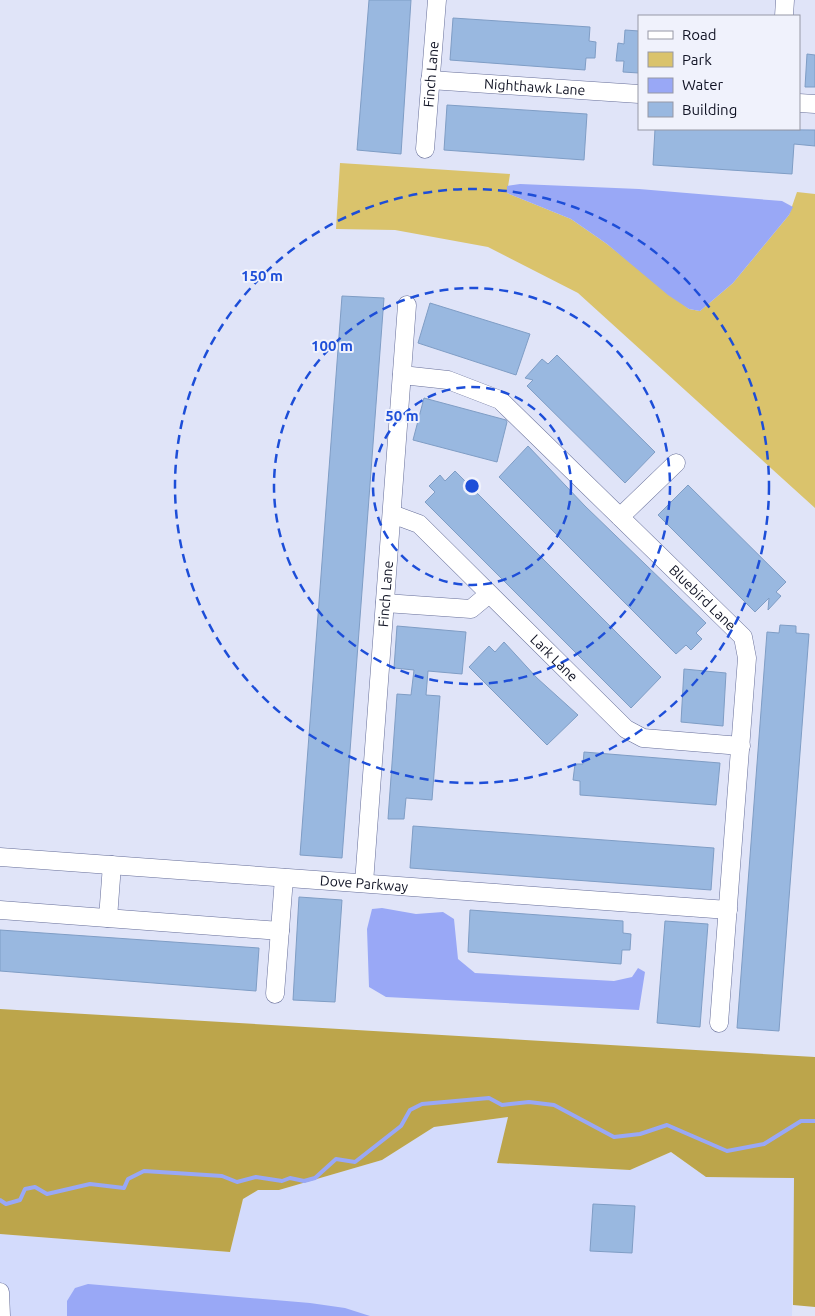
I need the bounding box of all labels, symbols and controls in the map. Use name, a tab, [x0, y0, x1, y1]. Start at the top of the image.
legend	[638, 15, 800, 130]
text: Road	[682, 26, 717, 43]
street label: Finch Lane	[420, 40, 442, 108]
text: Park	[682, 51, 712, 68]
street label: Nighthawk Lane	[484, 76, 586, 98]
text: Water	[682, 76, 723, 93]
text: Building	[682, 101, 737, 118]
text: 150 m	[241, 267, 283, 284]
text: 100 m	[311, 337, 353, 354]
text: 50 m	[385, 407, 419, 424]
centre of rings	[463, 477, 481, 495]
street label: Finch Lane	[375, 560, 396, 628]
street label: Bluebird Lane	[666, 562, 739, 634]
street label: Lark Lane	[527, 631, 581, 685]
street label: Dove Parkway	[319, 872, 409, 895]

